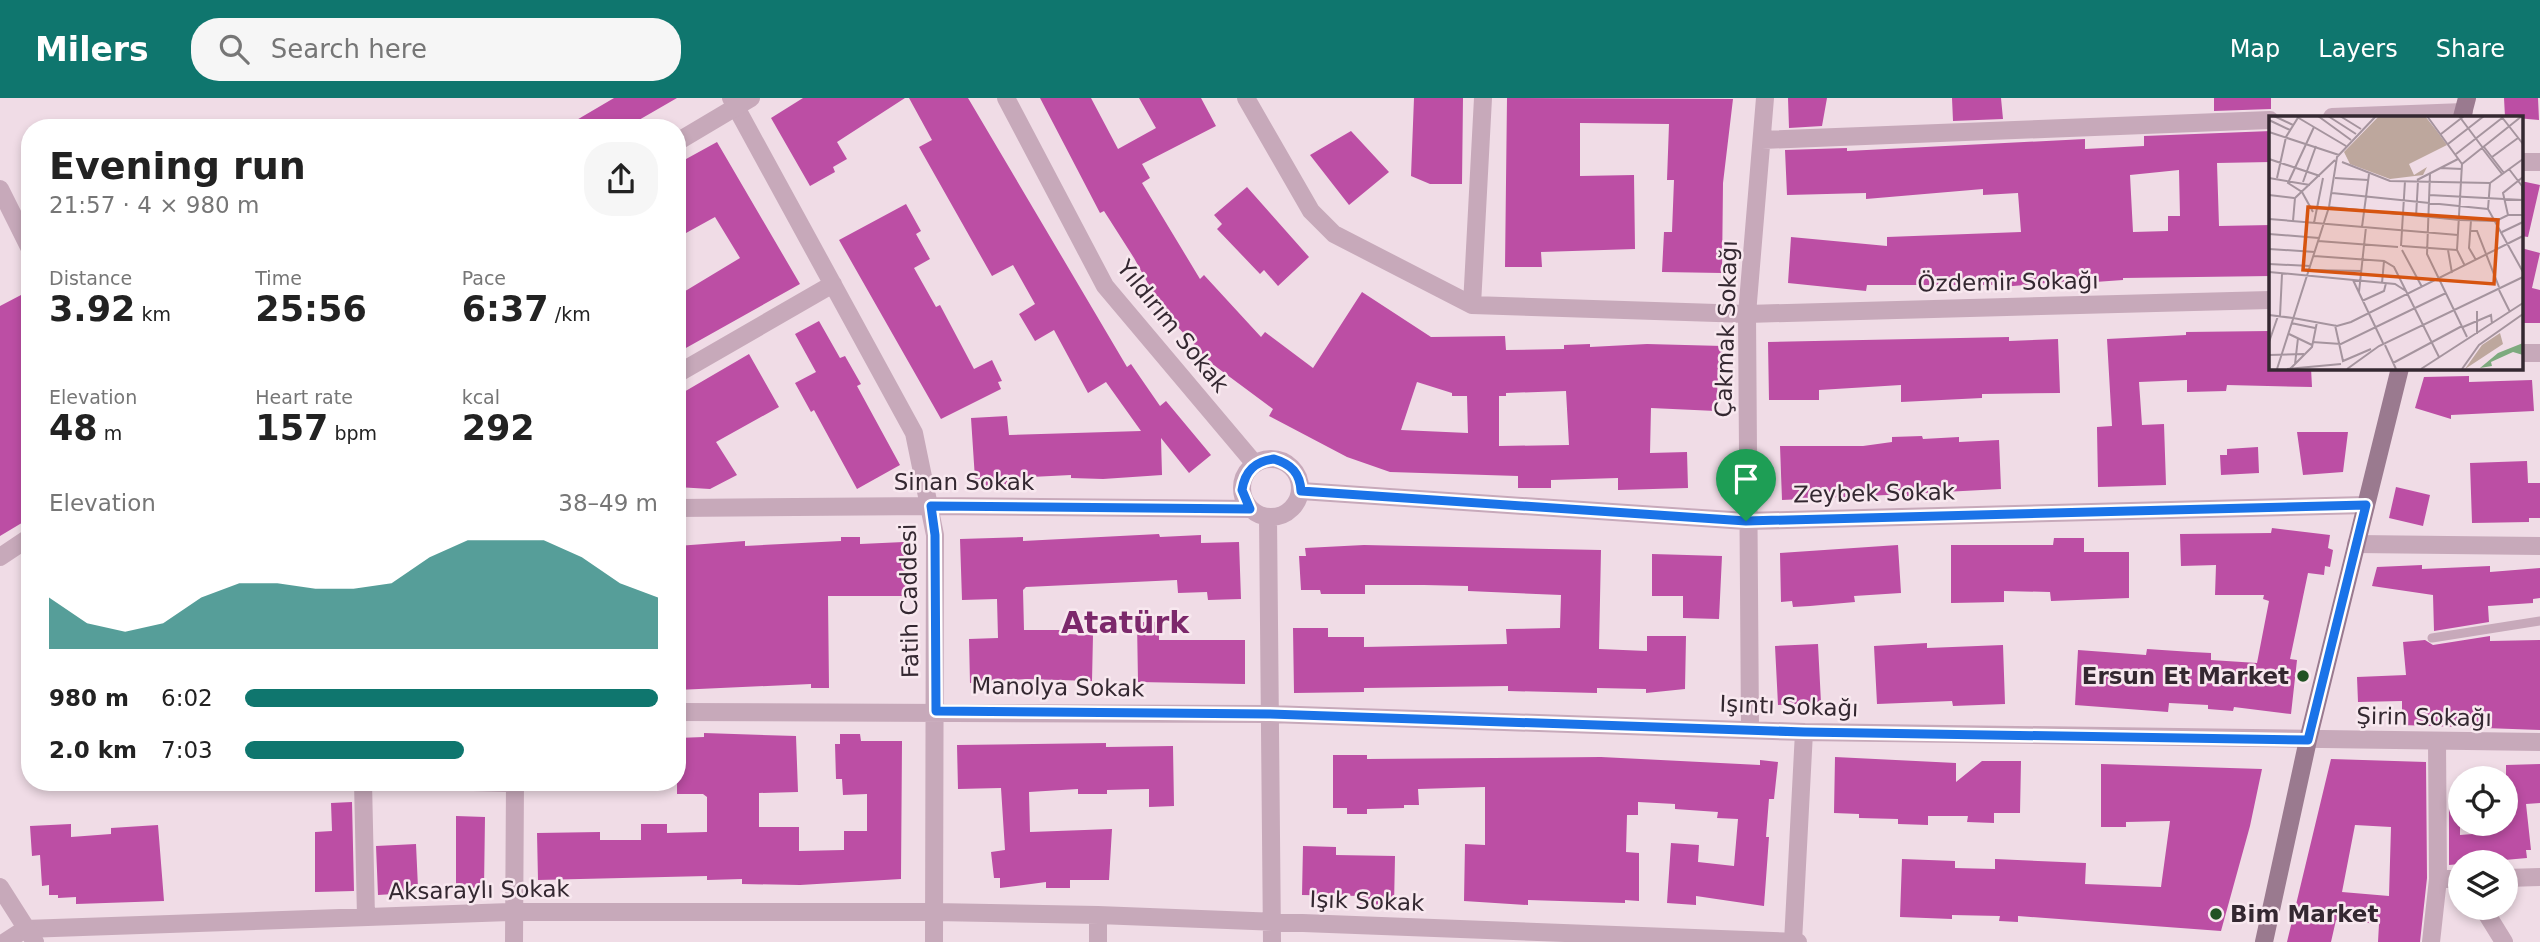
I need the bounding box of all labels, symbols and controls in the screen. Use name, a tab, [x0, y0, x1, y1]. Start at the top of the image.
search box	[191, 18, 681, 81]
text: Milers	[35, 30, 149, 69]
icon: search	[215, 30, 253, 68]
text: Search here	[271, 34, 427, 64]
text: Map	[2230, 35, 2280, 63]
text: Layers	[2318, 35, 2398, 63]
text: Share	[2436, 35, 2505, 63]
inset map	[2269, 116, 2522, 369]
button: share	[584, 142, 658, 216]
text: Evening run	[49, 144, 306, 188]
text: 21:57 · 4 × 980 m	[49, 192, 259, 218]
street label: Çakmak Sokağı	[1710, 240, 1742, 418]
street label: Yıldırım Sokak	[1111, 254, 1235, 398]
street label: Özdemir Sokağı	[1917, 266, 2099, 297]
text: Distance	[49, 267, 132, 289]
text: Time	[255, 267, 302, 289]
text: Pace	[462, 267, 506, 289]
text: 3.92	[49, 289, 135, 329]
text: 25:56	[255, 289, 367, 329]
text: 6:37	[462, 289, 549, 329]
text: km	[135, 303, 171, 325]
text: /km	[549, 303, 591, 325]
text: Elevation	[49, 386, 137, 408]
text: Heart rate	[255, 386, 353, 408]
text: kcal	[462, 386, 500, 408]
text: 48	[49, 408, 98, 448]
text: 157	[255, 408, 328, 448]
text: 292	[462, 408, 535, 448]
text: m	[98, 422, 122, 444]
text: bpm	[328, 422, 377, 444]
pin	[1716, 449, 1776, 521]
icon: arrive	[1727, 460, 1765, 498]
street label: Sinan Sokak	[894, 469, 1035, 495]
street label: Zeybek Sokak	[1793, 479, 1956, 507]
text: Elevation	[49, 490, 156, 516]
text: 38–49 m	[558, 490, 658, 516]
street label: Fatih Caddesi	[895, 524, 923, 678]
district label: Atatürk	[1061, 605, 1190, 640]
place label: Ersun Et Market	[2082, 663, 2289, 689]
marker: Ersun Et Market	[2295, 668, 2311, 684]
street label: Manolya Sokak	[971, 672, 1145, 702]
text: 980 m	[49, 685, 129, 711]
text: 6:02	[161, 685, 213, 711]
street label: Işıntı Sokağı	[1719, 691, 1859, 721]
street label: Şirin Sokağı	[2356, 703, 2492, 731]
text: 2.0 km	[49, 737, 137, 763]
text: 7:03	[161, 737, 213, 763]
map controls	[2448, 766, 2518, 920]
button: locate	[2448, 766, 2518, 836]
button: layers	[2448, 850, 2518, 920]
street label: Aksaraylı Sokak	[388, 875, 571, 905]
street label: Işık Sokak	[1309, 886, 1425, 916]
place label: Bim Market	[2230, 901, 2378, 927]
marker: Bim Market	[2208, 906, 2224, 922]

